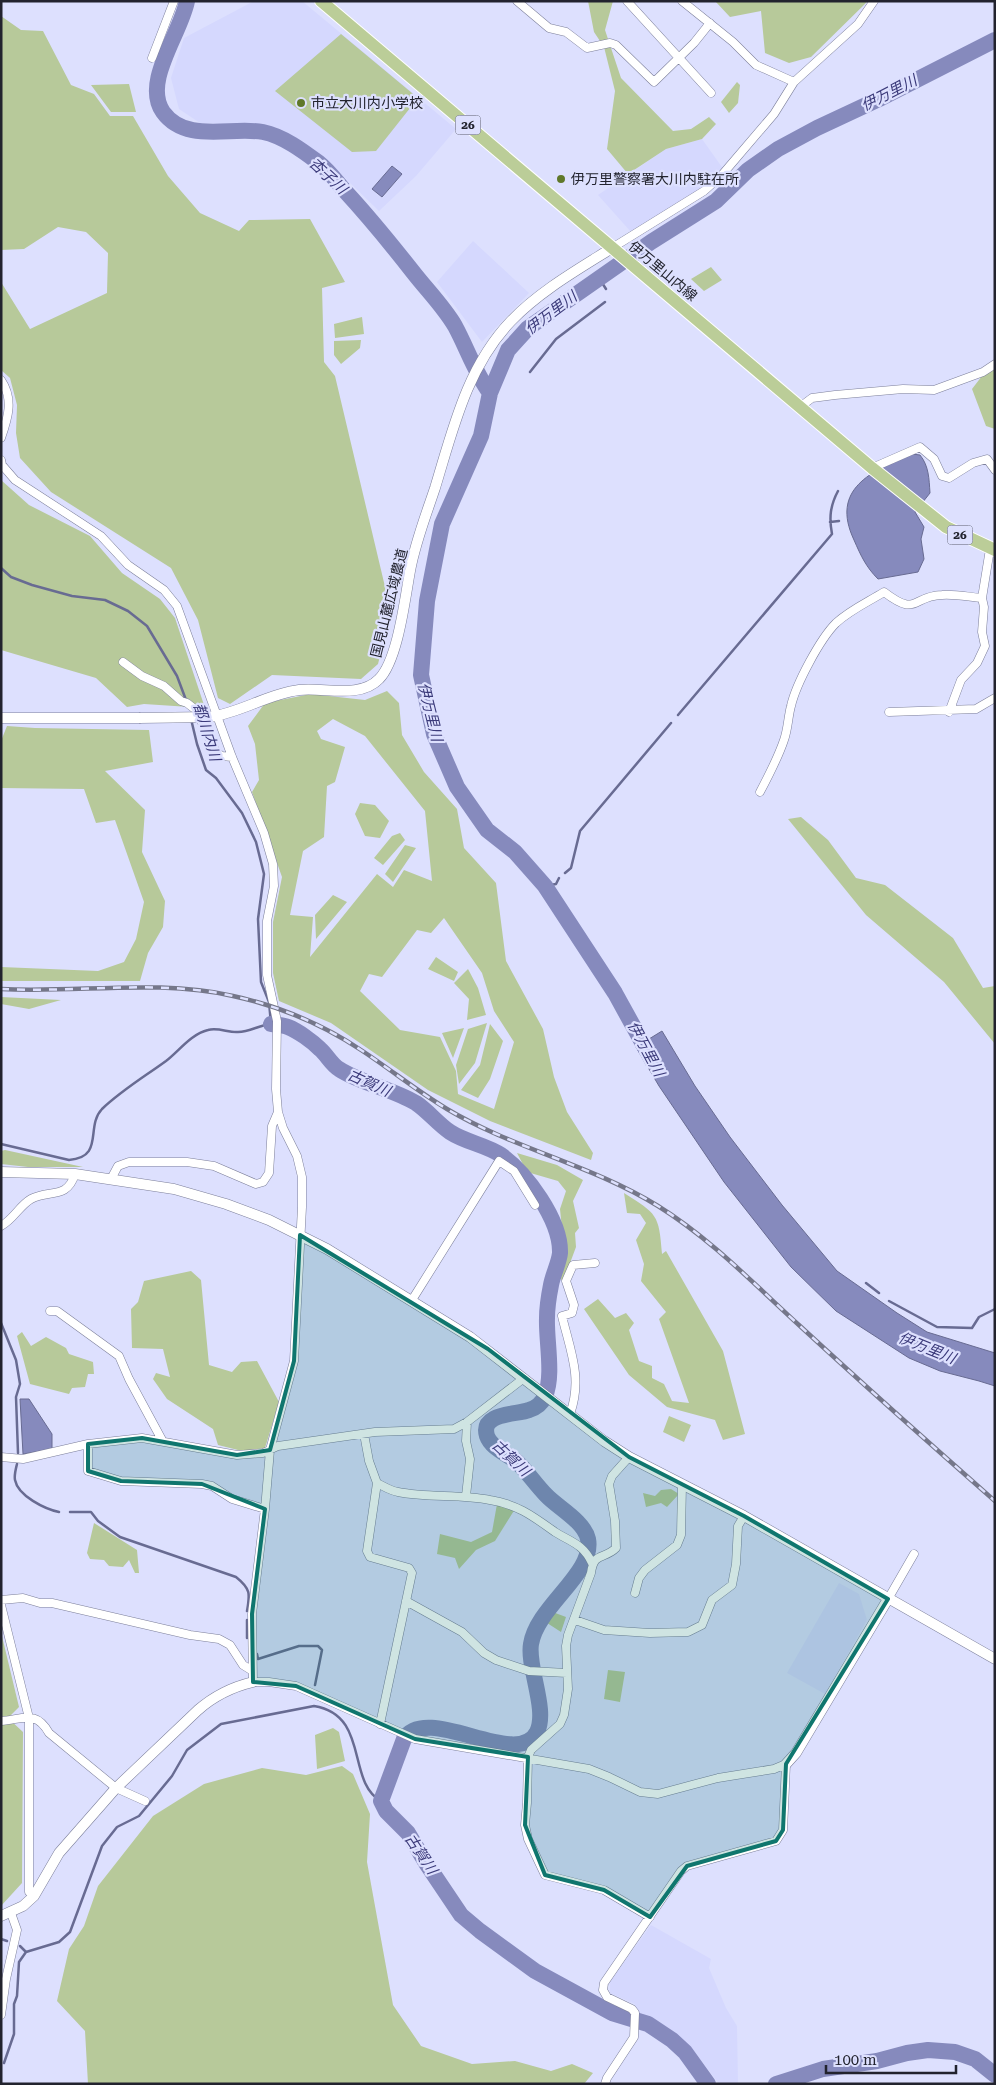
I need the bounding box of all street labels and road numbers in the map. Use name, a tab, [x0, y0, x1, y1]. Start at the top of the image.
road number: 26	[456, 116, 480, 134]
street label: 伊万里山内線	[626, 238, 700, 304]
road number: 26	[948, 526, 972, 544]
street label: 国見山麓広域農道	[368, 547, 410, 659]

